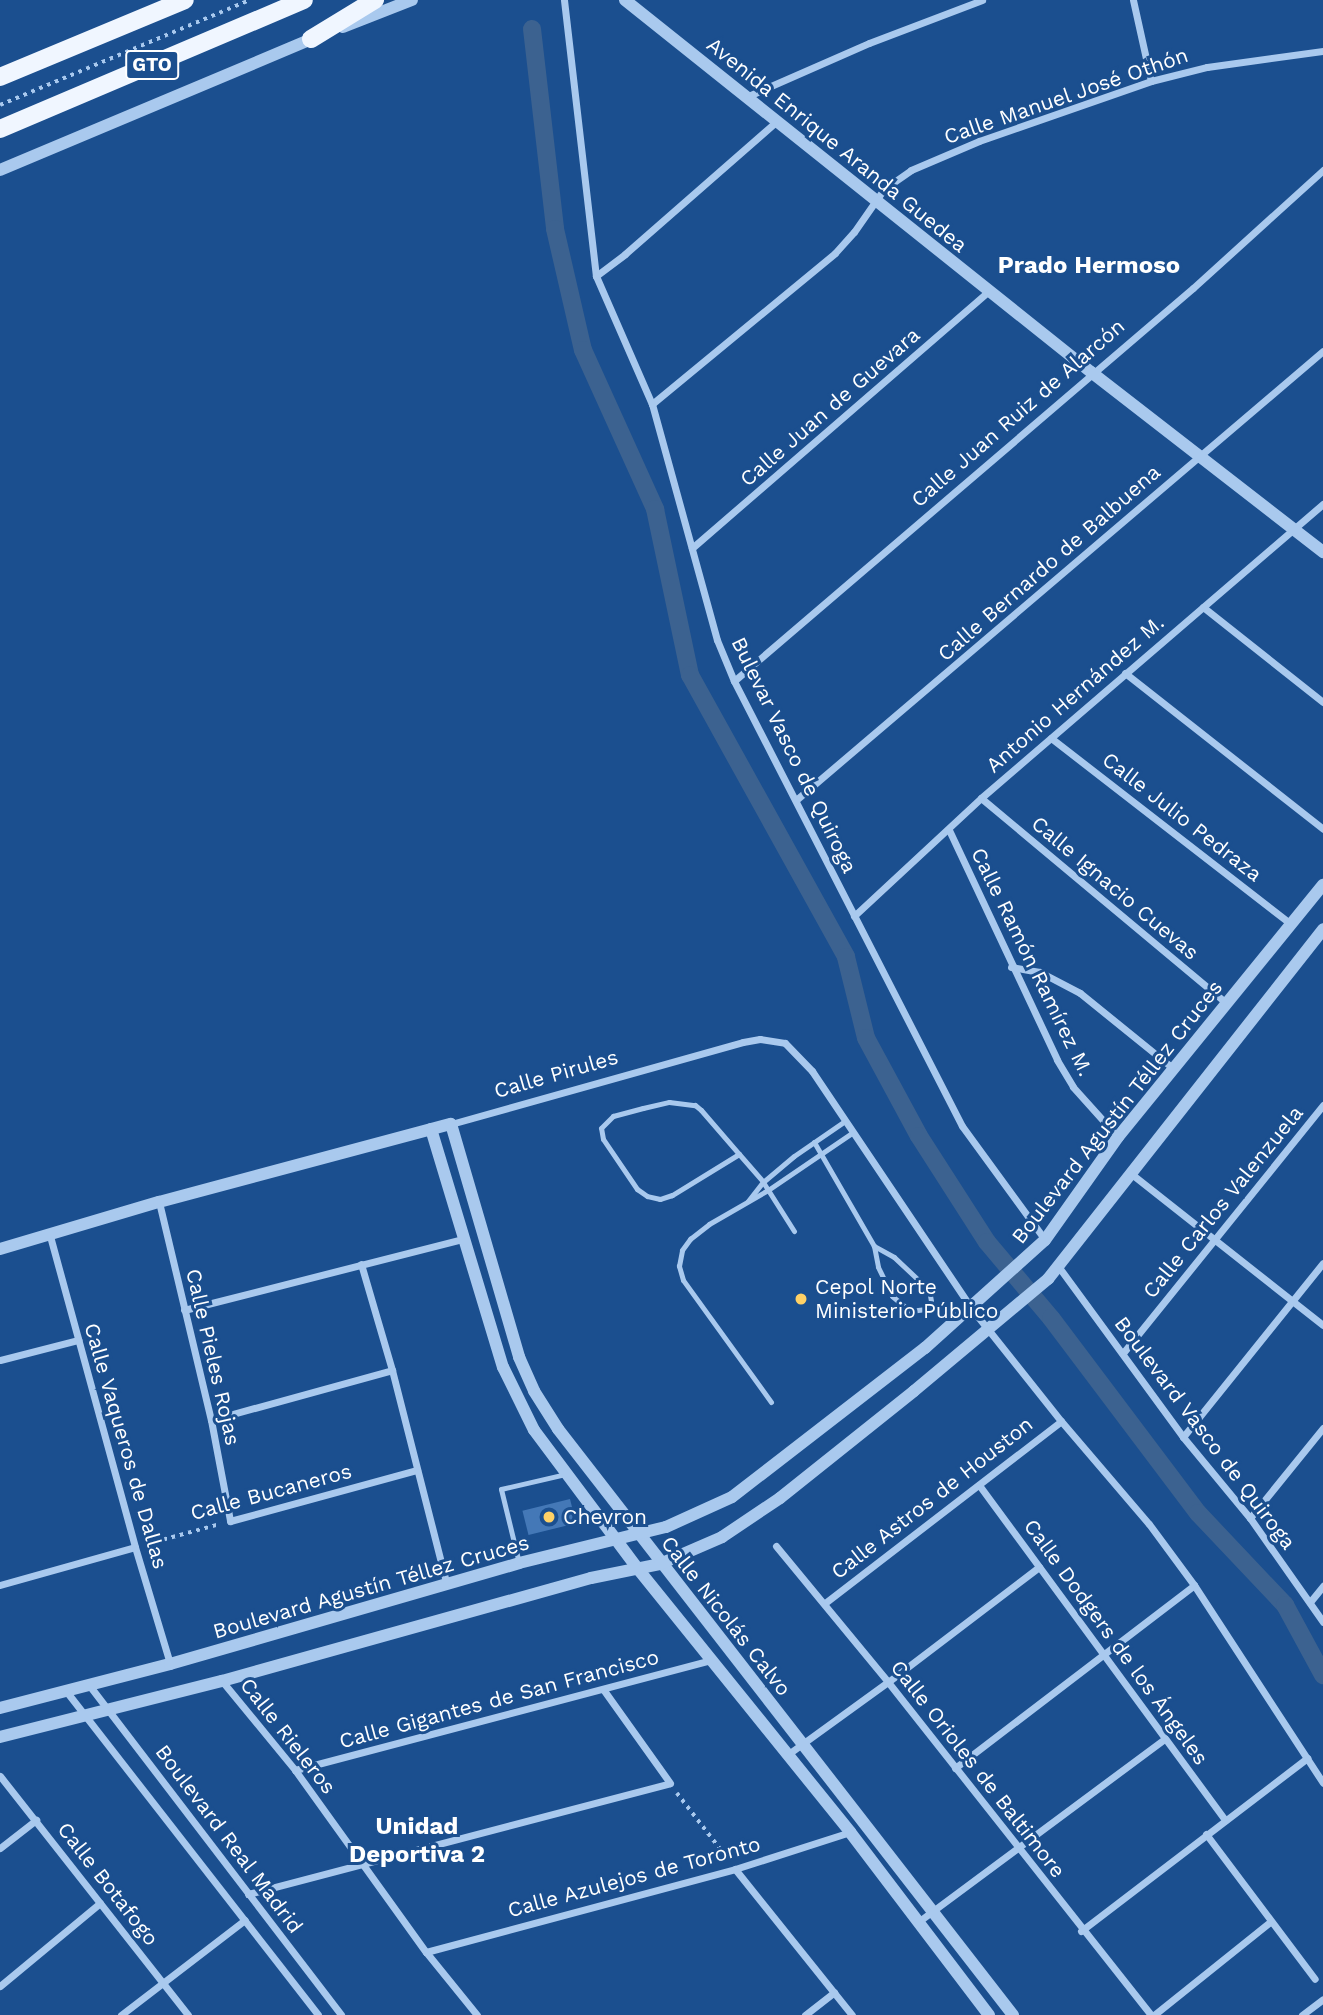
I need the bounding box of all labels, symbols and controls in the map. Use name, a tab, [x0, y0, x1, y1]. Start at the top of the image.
street label: Avenida Enrique Aranda Guedea	[701, 31, 973, 259]
street label: Calle Manuel José Othón	[940, 42, 1192, 150]
road number: GTO	[124, 50, 180, 80]
district label: Prado Hermoso	[998, 252, 1180, 280]
street label: Calle Juan Ruiz de Alarcón	[906, 313, 1130, 513]
street label: Calle Juan de Guevara	[735, 322, 925, 492]
street label: Calle Bernardo de Balbuena	[933, 460, 1165, 666]
street label: Antonio Hernández M.	[981, 610, 1169, 778]
street label: Bulevar Vasco de Quiroga	[726, 632, 862, 878]
street label: Calle Julio Pedraza	[1097, 747, 1267, 887]
street label: Calle Ignacio Cuevas	[1026, 811, 1204, 965]
street label: Calle Ramón Ramírez M.	[966, 844, 1098, 1080]
street label: Boulevard Agustín Téllez Cruces	[1006, 975, 1228, 1249]
street label: Calle Pirules	[491, 1044, 621, 1104]
street label: Calle Carlos Valenzuela	[1137, 1100, 1309, 1304]
street label: Calle Pieles Rojas	[180, 1266, 246, 1448]
place label: Cepol Norte Ministerio Público	[815, 1274, 998, 1324]
marker: Cepol Norte Ministerio Público	[793, 1291, 809, 1307]
street label: Boulevard Vasco de Quiroga	[1109, 1311, 1301, 1555]
street label: Calle Vaqueros de Dallas	[79, 1320, 173, 1572]
street label: Calle Astros de Houston	[826, 1411, 1038, 1585]
street label: Calle Bucaneros	[188, 1458, 354, 1526]
place label: Chevron	[563, 1504, 647, 1530]
marker: Chevron	[541, 1509, 557, 1525]
street label: Calle Dodgers de los Ángeles	[1018, 1514, 1214, 1770]
street label: Boulevard Agustín Téllez Cruces	[209, 1530, 533, 1644]
street label: Calle Nicolás Calvo	[656, 1531, 796, 1701]
street label: Calle Gigantes de San Francisco	[336, 1644, 662, 1754]
street label: Calle Orioles de Baltimore	[885, 1655, 1071, 1883]
street label: Calle Rieleros	[235, 1673, 341, 1799]
street label: Boulevard Real Madrid	[150, 1740, 308, 1938]
district label: Unidad Deportiva 2	[349, 1813, 485, 1869]
street label: Calle Botafogo	[52, 1817, 164, 1951]
street label: Calle Azulejos de Toronto	[504, 1831, 764, 1923]

